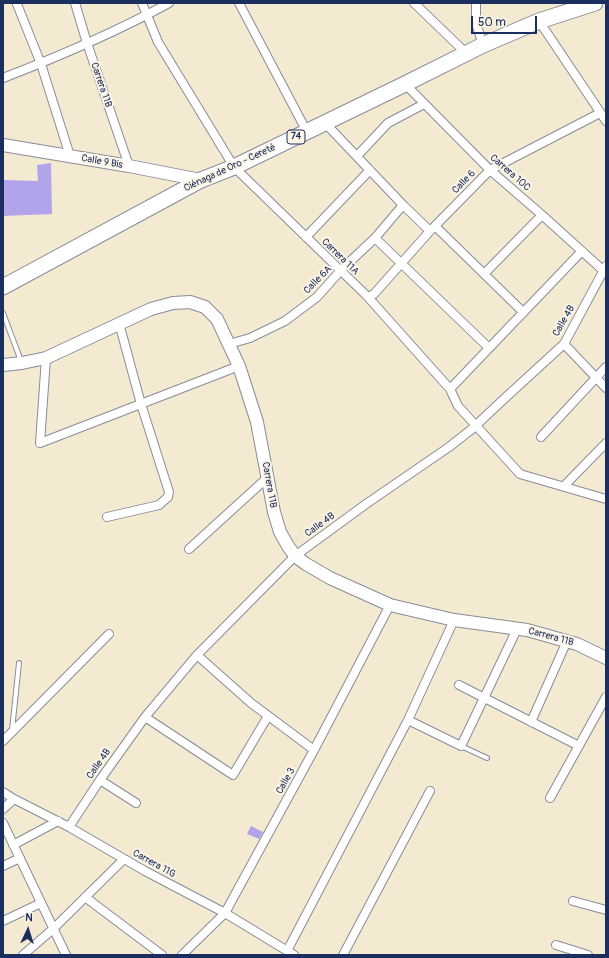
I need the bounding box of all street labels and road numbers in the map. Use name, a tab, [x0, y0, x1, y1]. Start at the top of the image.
street label: Carrera 11B	[88, 61, 114, 109]
road number: 74	[287, 130, 305, 144]
street label: Ciénaga de Oro - Cereté	[182, 141, 278, 195]
street label: Calle 9 Bis	[80, 152, 124, 172]
street label: Carrera 10C	[487, 152, 533, 194]
street label: Calle 6	[450, 168, 478, 196]
street label: Carrera 11A	[319, 236, 361, 278]
street label: Calle 6A	[301, 263, 335, 297]
street label: Calle 4B	[550, 303, 578, 339]
street label: Carrera 11B	[259, 461, 279, 509]
street label: Calle 4B	[303, 510, 337, 540]
street label: Carrera 11B	[527, 625, 575, 649]
street label: Calle 4B	[84, 747, 114, 781]
street label: Calle 3	[274, 766, 298, 796]
street label: Carrera 11G	[130, 847, 178, 881]

